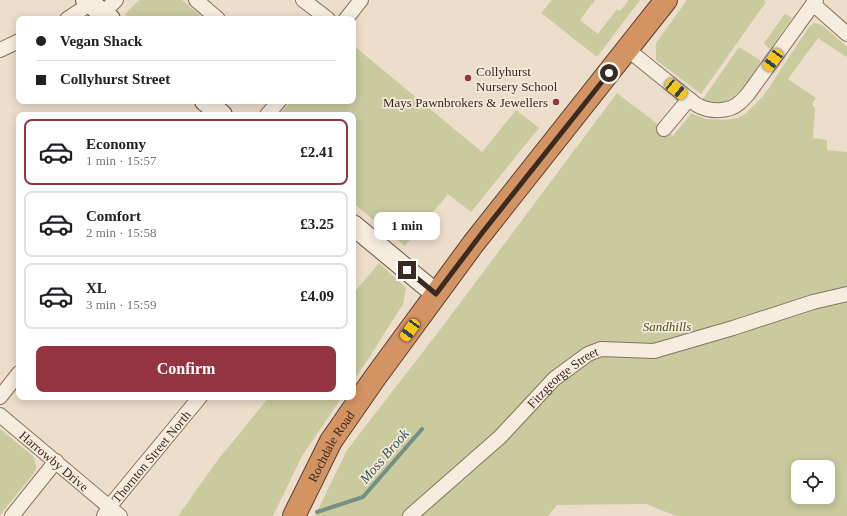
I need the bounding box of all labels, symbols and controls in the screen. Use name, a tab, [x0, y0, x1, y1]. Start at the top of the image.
text: Vegan Shack	[60, 33, 142, 49]
car	[761, 47, 785, 73]
place label: Collyhurst Nursery School	[476, 64, 558, 94]
route start	[600, 64, 618, 82]
text: Collyhurst Street	[60, 71, 170, 87]
marker: Collyhurst Nursery School	[463, 73, 473, 83]
car	[663, 77, 689, 101]
place label: Mays Pawnbrokers & Jewellers	[383, 95, 548, 110]
marker: Mays Pawnbrokers & Jewellers	[551, 97, 561, 107]
icon: car	[38, 134, 74, 170]
text: Economy	[86, 136, 146, 152]
text: £2.41	[300, 144, 334, 160]
text: 1 min · 15:57	[86, 153, 156, 168]
icon: car	[38, 206, 74, 242]
text: Comfort	[86, 208, 141, 224]
callout: 1 min	[374, 212, 440, 240]
text: £3.25	[300, 216, 334, 232]
text: 1 min	[391, 218, 423, 233]
text: 2 min · 15:58	[86, 225, 156, 240]
route end	[398, 261, 416, 279]
icon: car	[38, 278, 74, 314]
text: XL	[86, 280, 107, 296]
text: £4.09	[300, 288, 334, 304]
text: 3 min · 15:59	[86, 297, 156, 312]
car	[398, 317, 422, 343]
park label: Sandhills	[643, 319, 691, 334]
street label: Fitzgeorge Street	[524, 344, 601, 411]
button: Confirm	[36, 346, 336, 392]
street label: Thornton Street North	[109, 407, 194, 506]
street label: Rochdale Road	[305, 408, 358, 484]
water label: Moss Brook	[356, 426, 412, 487]
street label: Harrowby Drive	[16, 428, 92, 495]
map controls	[791, 460, 835, 504]
button: locate	[791, 460, 835, 504]

